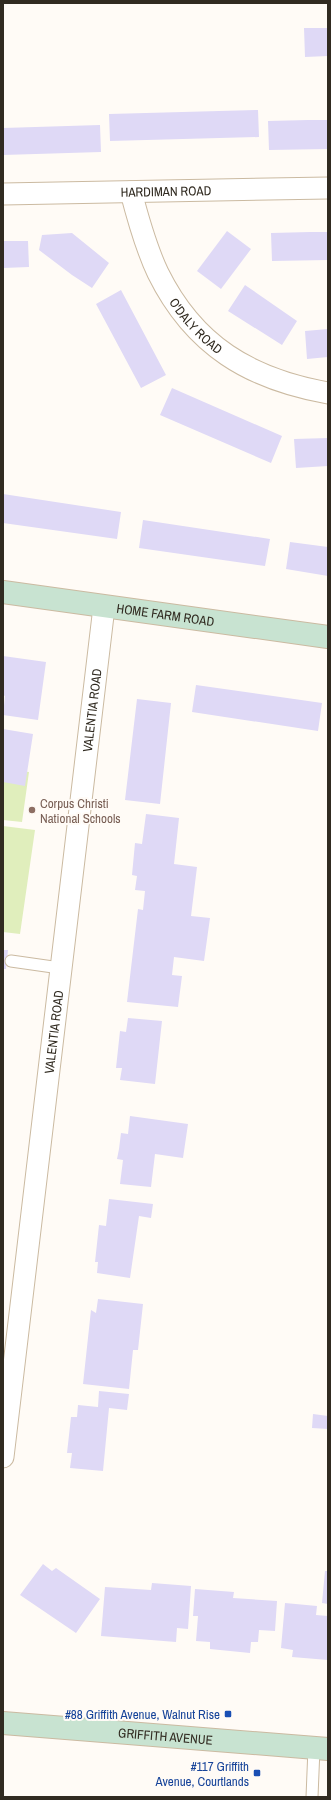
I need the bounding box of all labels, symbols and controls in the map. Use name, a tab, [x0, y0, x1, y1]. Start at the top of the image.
street label: HARDIMAN ROAD	[120, 182, 212, 200]
street label: O'DALY ROAD	[166, 294, 226, 358]
street label: HOME FARM ROAD	[116, 599, 216, 630]
street label: VALENTIA ROAD	[78, 667, 105, 753]
place label: Corpus Christi National Schools	[40, 795, 121, 827]
marker: Corpus Christi National Schools	[27, 805, 37, 815]
street label: VALENTIA ROAD	[40, 989, 67, 1075]
place label: #88 Griffith Avenue, Walnut Rise	[65, 1706, 220, 1723]
marker: #88 Griffith Avenue, Walnut Rise	[223, 1709, 233, 1719]
street label: GRIFFITH AVENUE	[118, 1724, 213, 1748]
place label: #117 Griffith Avenue, Courtlands	[155, 1758, 249, 1790]
marker: #117 Griffith Avenue, Courtlands	[252, 1768, 262, 1778]

